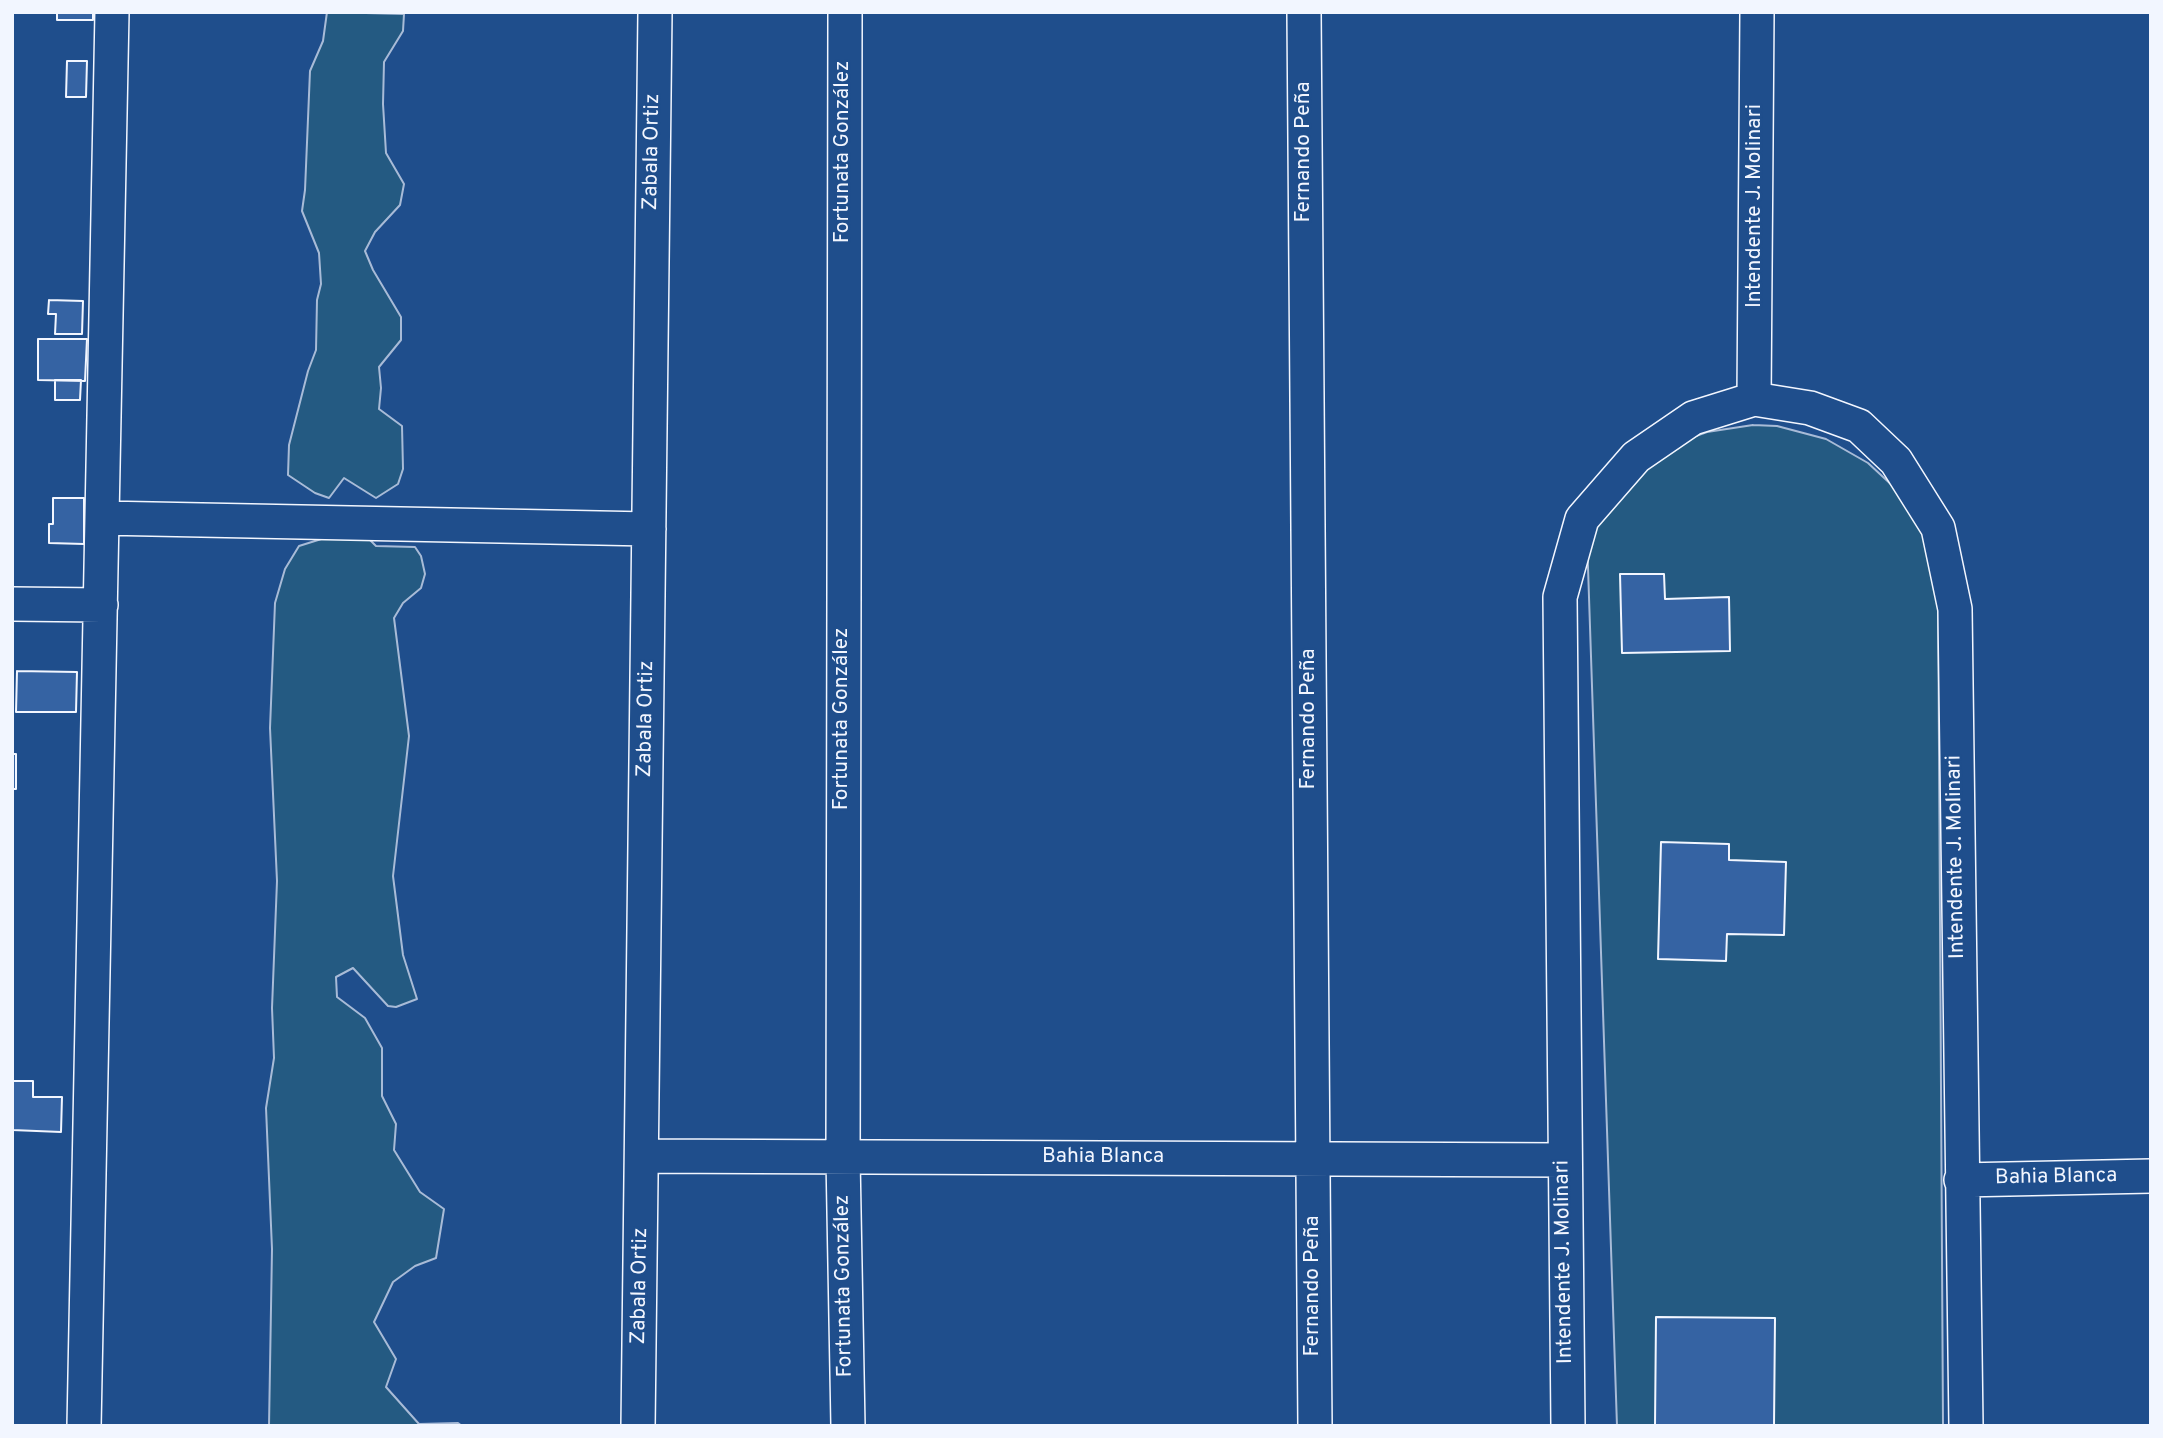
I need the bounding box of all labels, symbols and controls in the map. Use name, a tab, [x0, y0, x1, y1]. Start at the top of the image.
street label: Fortunata González	[831, 61, 857, 243]
street label: Fernando Peña	[1292, 81, 1318, 223]
street label: Zabala Ortiz	[639, 93, 667, 211]
street label: Intendente J. Molinari	[1743, 104, 1769, 308]
street label: Fortunata González	[830, 628, 856, 810]
street label: Fernando Peña	[1297, 648, 1323, 790]
street label: Zabala Ortiz	[633, 660, 661, 778]
street label: Intendente J. Molinari	[1943, 755, 1971, 959]
street label: Bahia Blanca	[1042, 1145, 1164, 1171]
street label: Intendente J. Molinari	[1551, 1160, 1579, 1364]
street label: Bahia Blanca	[1995, 1164, 2117, 1192]
street label: Fortunata González	[831, 1194, 859, 1378]
street label: Fernando Peña	[1301, 1215, 1327, 1357]
street label: Zabala Ortiz	[627, 1227, 655, 1345]

